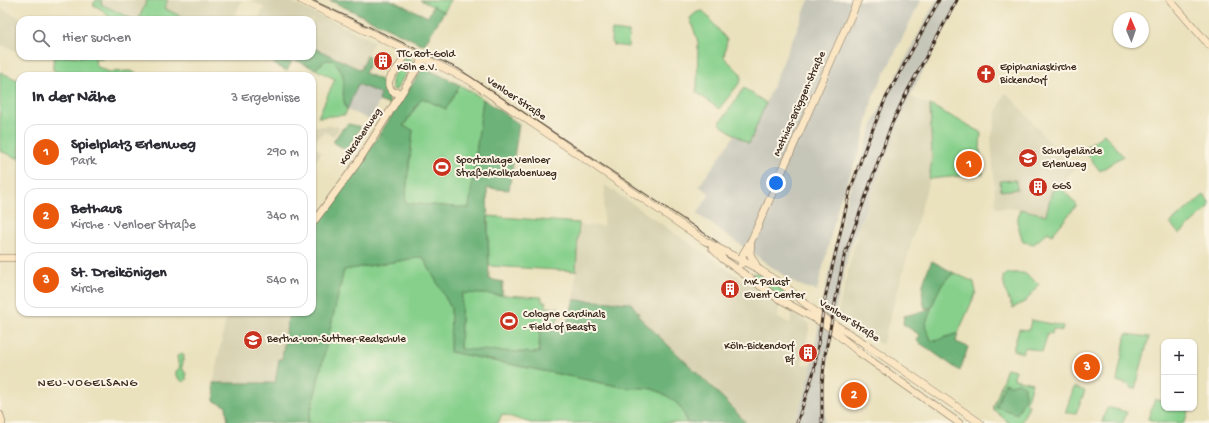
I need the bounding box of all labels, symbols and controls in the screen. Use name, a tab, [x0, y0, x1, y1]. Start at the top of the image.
north arrow	[1113, 12, 1149, 48]
search box	[16, 16, 316, 60]
icon: search	[30, 27, 52, 49]
text: Hier suchen	[62, 29, 131, 47]
place label: TTC Rot-Gold Köln e.V.	[396, 49, 457, 74]
street label: Mathias-Brüggen-Straße	[771, 49, 829, 158]
building icon: TTC Rot-Gold Köln e.V.	[372, 50, 394, 72]
place label: Epiphaniaskirche Bickendorf	[999, 62, 1077, 87]
church icon: Epiphaniaskirche Bickendorf	[975, 63, 997, 85]
street label: Venloer Straße	[483, 74, 548, 124]
text: In der Nähe	[32, 88, 115, 108]
text: 3 Ergebnisse	[231, 91, 300, 106]
street label: Kolkrabenweg	[337, 106, 385, 168]
text: Spielplatz Erlenweg	[71, 136, 196, 154]
text: 1	[43, 145, 49, 160]
text: 290 m	[266, 145, 299, 160]
place label: Schulgelände Erlenweg	[1042, 146, 1102, 171]
school or university icon: Schulgelände Erlenweg	[1017, 147, 1039, 169]
pin: 1	[956, 149, 982, 179]
text: Park	[71, 154, 96, 169]
place label: Sportanlage Venloer Straße/Kolkrabenweg	[456, 155, 557, 180]
sports icon: Sportanlage Venloer Straße/Kolkrabenweg	[431, 156, 453, 178]
your location	[766, 173, 786, 193]
building icon: GGS	[1027, 176, 1049, 198]
place label: GGS	[1052, 181, 1072, 193]
text: Bethaus	[71, 200, 121, 218]
text: 2	[43, 209, 49, 224]
text: 340 m	[266, 209, 299, 224]
text: Kirche · Venloer Straße	[71, 218, 196, 233]
text: St. Dreikönigen	[71, 264, 167, 282]
text: 3	[43, 273, 49, 288]
text: 540 m	[266, 273, 299, 288]
place label: MK Palast Event Center	[744, 277, 806, 302]
building icon: MK Palast Event Center	[719, 278, 741, 300]
text: Kirche	[71, 282, 104, 297]
street label: Venloer Straße	[816, 297, 882, 345]
place label: Cologne Cardinals - Field of Beasts	[523, 309, 606, 334]
sports icon: Cologne Cardinals - Field of Beasts	[498, 310, 520, 332]
school or university icon: Bertha-von-Suttner-Realschule	[242, 329, 264, 351]
place label: Bertha-von-Suttner-Realschule	[266, 334, 406, 346]
map controls	[1161, 339, 1197, 411]
button: +	[1161, 339, 1197, 375]
place label: Köln-Bickendorf Bf	[724, 340, 796, 366]
building icon: Köln-Bickendorf Bf	[797, 342, 819, 364]
pin: 3	[1074, 352, 1100, 382]
button: −	[1161, 375, 1197, 411]
district label: NEU-VOGELSANG	[38, 377, 138, 391]
pin: 2	[841, 380, 867, 410]

